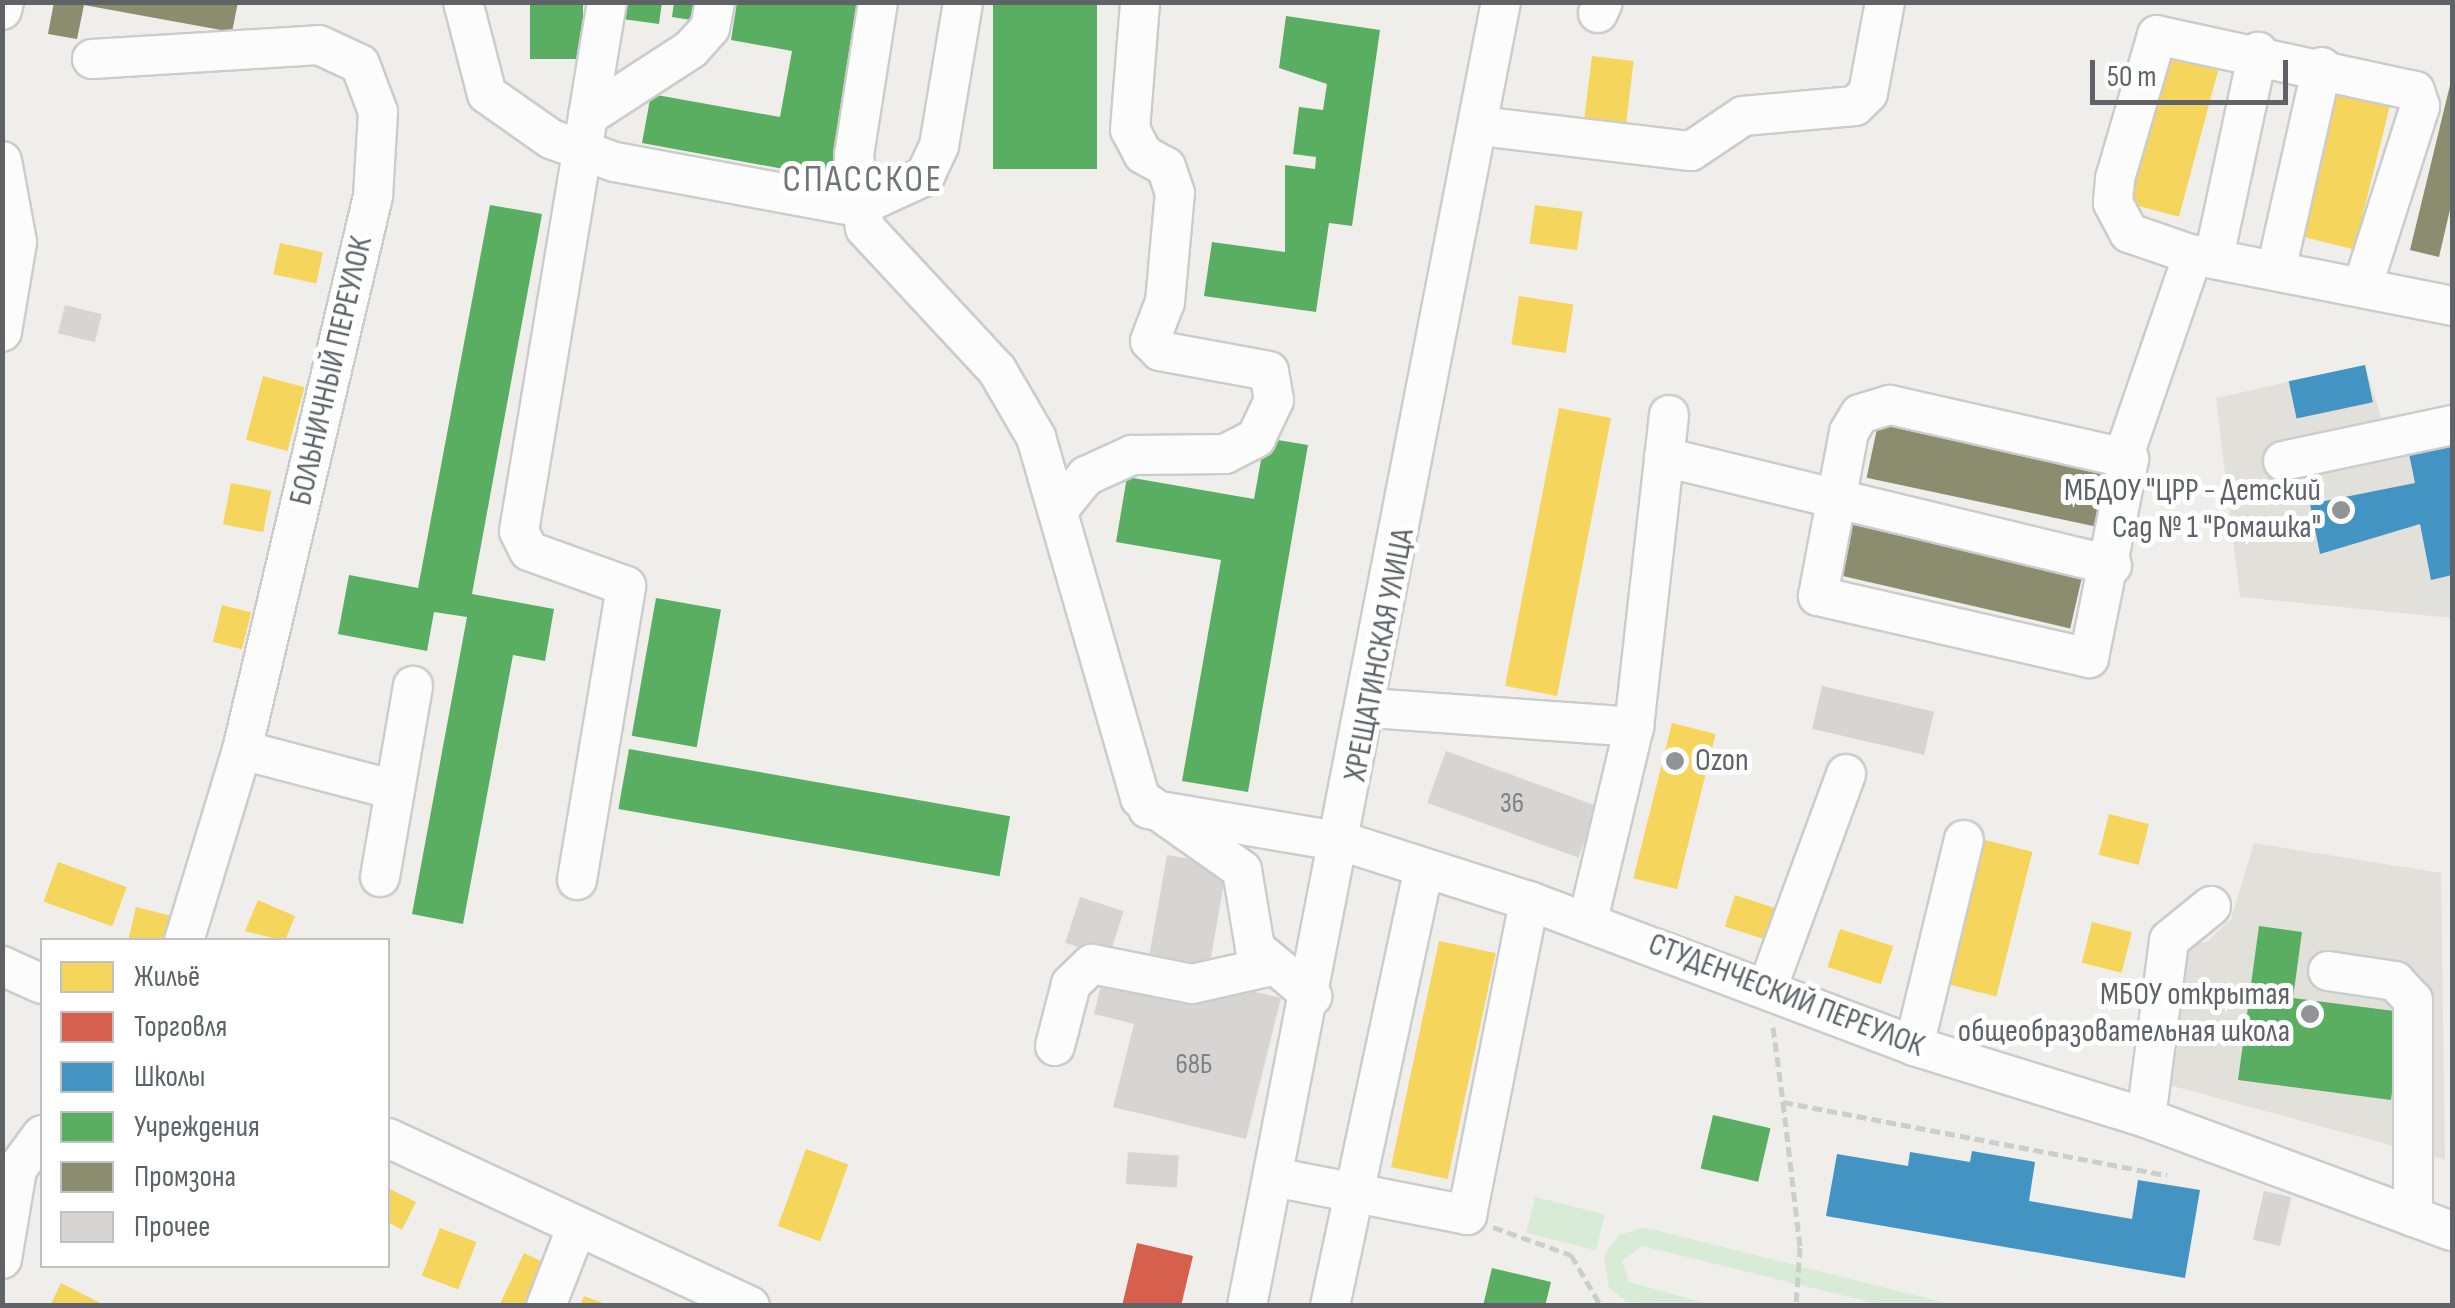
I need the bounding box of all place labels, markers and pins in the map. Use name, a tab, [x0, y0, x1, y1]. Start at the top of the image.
place label: МБДОУ "ЦРР - Детский Сад № 1 "Ромашка"	[2064, 473, 2321, 548]
marker: МБДОУ "ЦРР - Детский Сад № 1 "Ромашка"	[2330, 499, 2352, 521]
place label: Ozon	[1695, 742, 1749, 780]
marker: Ozon	[1664, 750, 1686, 772]
place label: МБОУ открытая общеобразовательная школа	[1958, 977, 2290, 1052]
marker: МБОУ открытая общеобразовательная школа	[2299, 1003, 2321, 1025]

